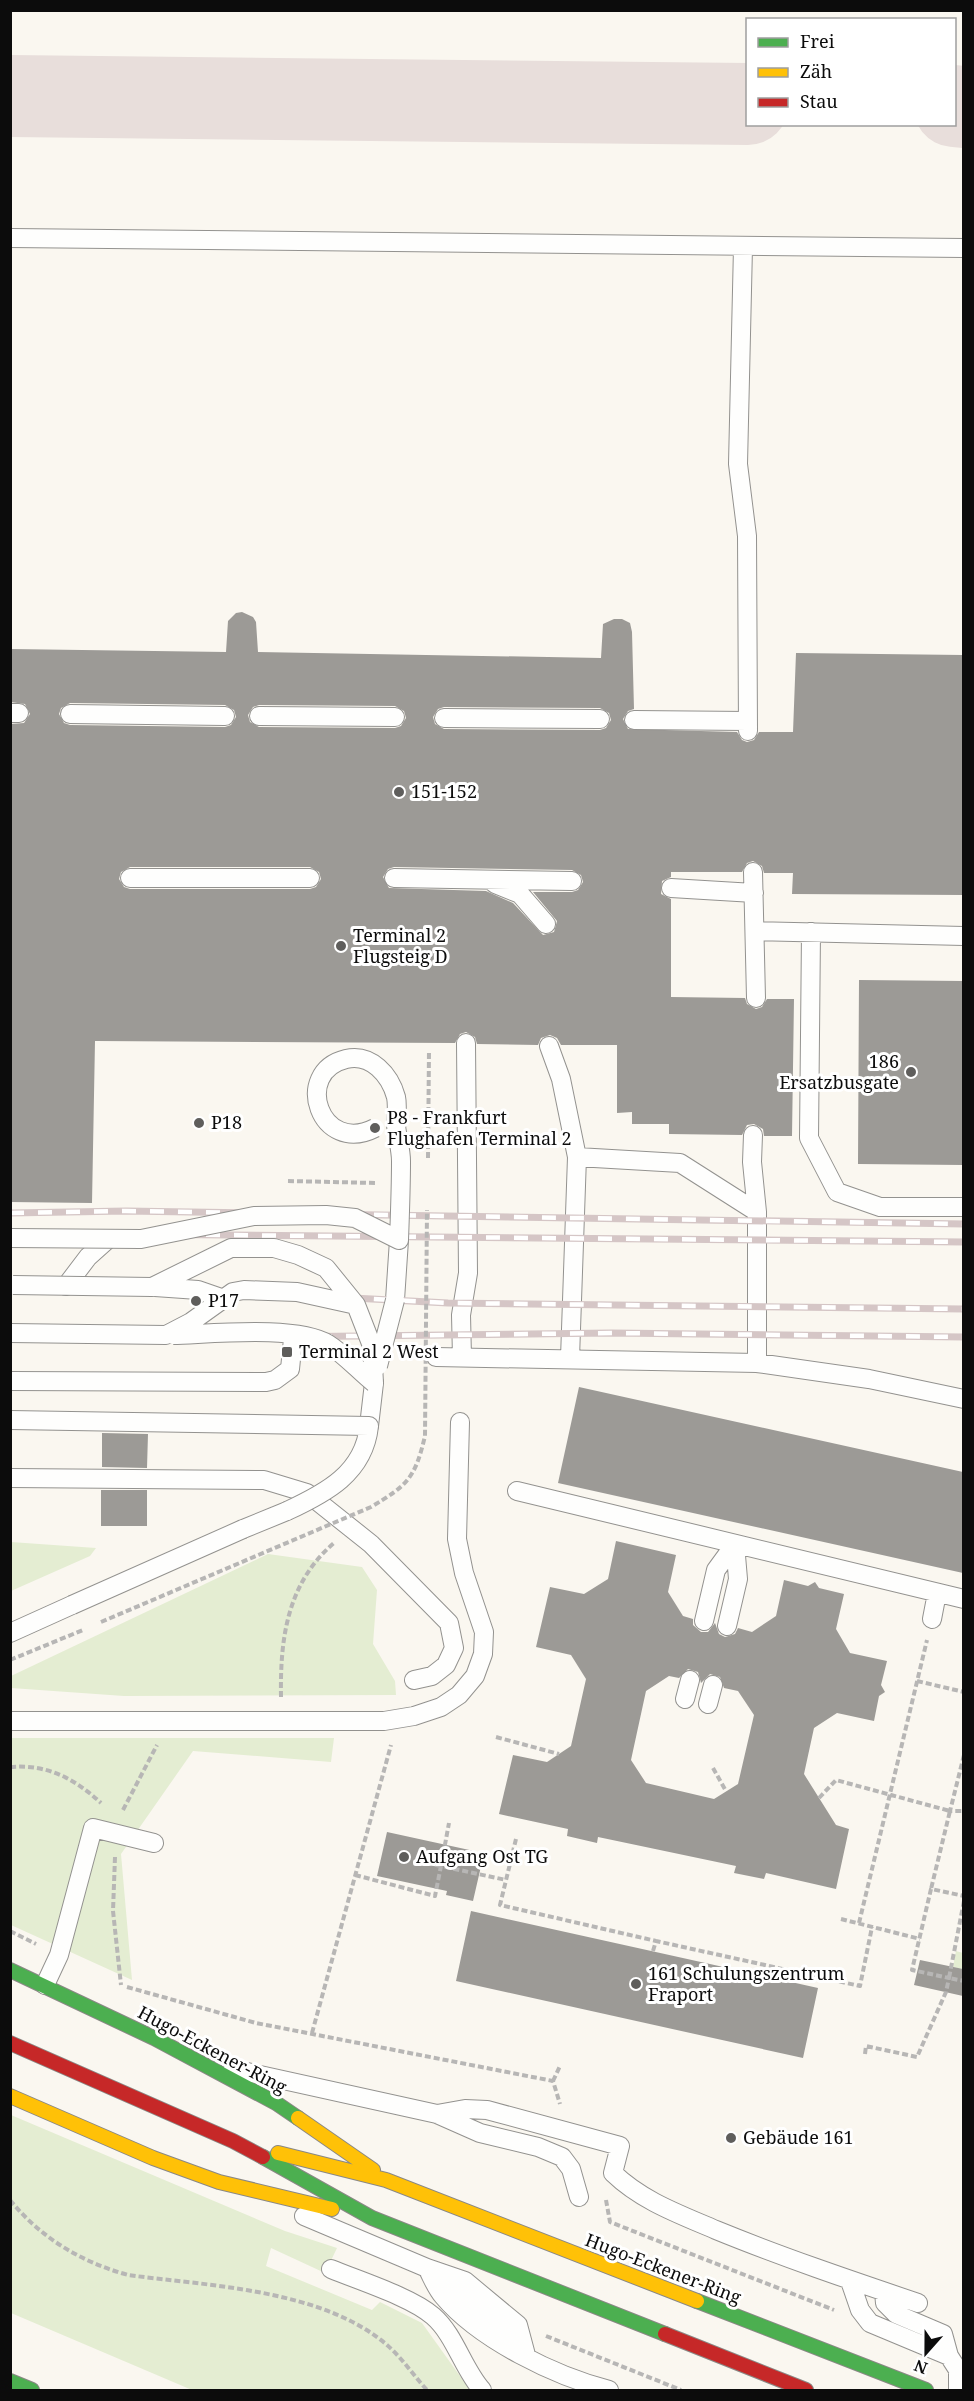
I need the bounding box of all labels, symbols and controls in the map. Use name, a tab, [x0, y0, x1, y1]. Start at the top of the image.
legend	[746, 18, 956, 126]
text: Frei	[800, 29, 835, 53]
text: Zäh	[800, 59, 832, 83]
text: Stau	[800, 89, 838, 113]
place label: 151-152	[411, 779, 477, 803]
marker: 151-152	[392, 785, 406, 799]
place label: Terminal 2 Flugsteig D	[353, 923, 448, 968]
marker: Terminal 2 Flugsteig D	[334, 939, 348, 953]
place label: 186 Ersatzbusgate	[779, 1049, 899, 1094]
marker: 186 Ersatzbusgate	[904, 1065, 918, 1079]
place label: P8 - Frankfurt Flughafen Terminal 2	[387, 1105, 572, 1150]
place label: P18	[211, 1110, 242, 1134]
marker: P18	[192, 1116, 206, 1130]
marker: P8 - Frankfurt Flughafen Terminal 2	[368, 1121, 382, 1135]
place label: P17	[208, 1288, 239, 1312]
marker: P17	[189, 1294, 203, 1308]
place label: Terminal 2 West	[299, 1339, 439, 1363]
marker: Terminal 2 West	[280, 1345, 294, 1359]
place label: Aufgang Ost TG	[416, 1844, 548, 1868]
marker: Aufgang Ost TG	[397, 1850, 411, 1864]
place label: 161 Schulungszentrum Fraport	[648, 1961, 845, 2006]
marker: 161 Schulungszentrum Fraport	[629, 1977, 643, 1991]
street label: Hugo-Eckener-Ring	[134, 2000, 291, 2099]
place label: Gebäude 161	[743, 2125, 854, 2149]
marker: Gebäude 161	[724, 2131, 738, 2145]
street label: Hugo-Eckener-Ring	[582, 2227, 745, 2309]
north arrow	[896, 2323, 956, 2383]
text: N	[910, 2354, 930, 2380]

